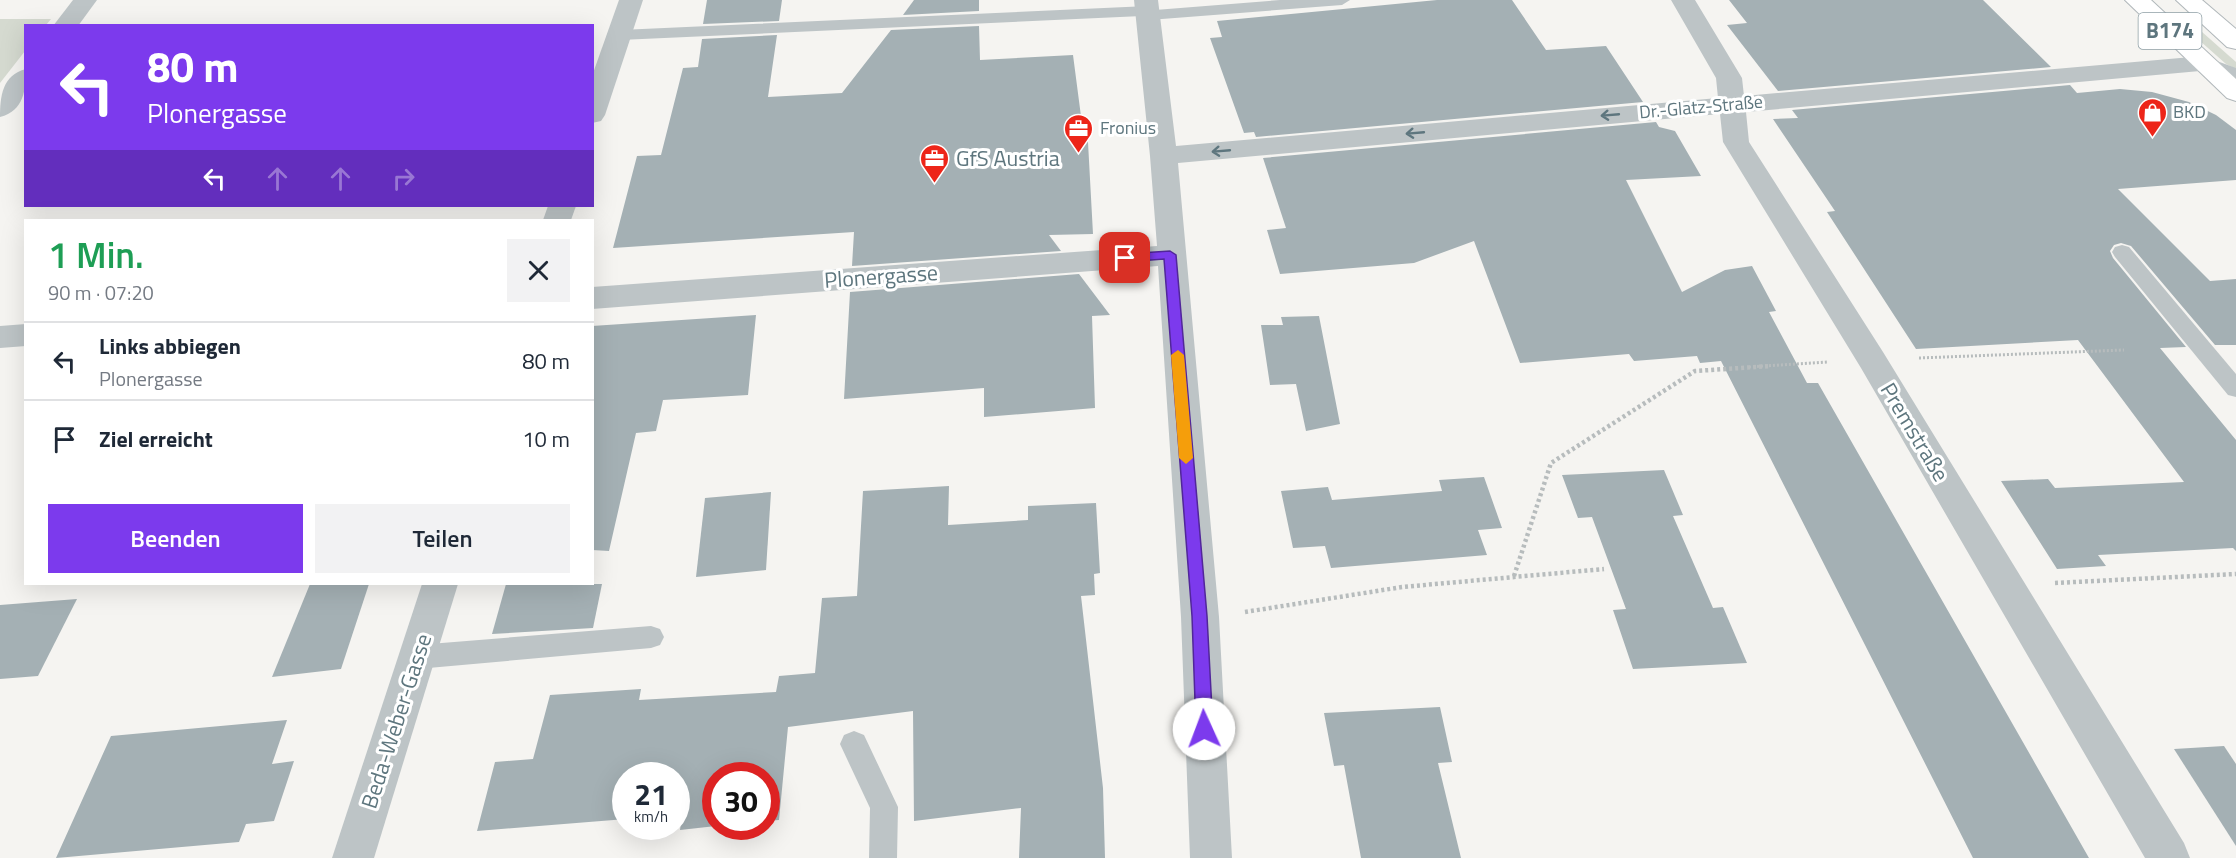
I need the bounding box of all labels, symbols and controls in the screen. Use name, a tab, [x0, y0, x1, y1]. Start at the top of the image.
road number: B174	[2138, 13, 2202, 49]
text: 80 m	[147, 34, 239, 98]
icon: left	[48, 48, 126, 126]
street label: Dr.-Glatz-Straße	[1638, 88, 1764, 125]
text: Plonergasse	[147, 92, 287, 133]
shop icon: BKD	[2136, 96, 2168, 138]
place label: BKD	[2173, 98, 2206, 125]
one-way arrow	[1600, 110, 1620, 121]
office icon: Fronius	[1063, 112, 1095, 154]
place label: Fronius	[1100, 114, 1156, 141]
one-way arrow	[1406, 128, 1426, 139]
place label: GfS Austria	[956, 141, 1060, 175]
office icon: GfS Austria	[919, 142, 951, 184]
one-way arrow	[1212, 146, 1232, 157]
icon: left	[198, 162, 231, 195]
icon: ahead	[261, 162, 294, 195]
icon: ahead	[324, 162, 357, 195]
icon: right	[387, 162, 420, 195]
text: 1 Min.	[48, 227, 144, 282]
pin	[1099, 232, 1150, 283]
button: close	[507, 239, 570, 302]
icon: arrive	[1108, 241, 1141, 274]
street label: Plonergasse	[823, 255, 939, 297]
text: 90 m · 07:20	[48, 277, 154, 308]
text: Links abbiegen	[99, 329, 241, 363]
text: 80 m	[522, 344, 570, 378]
icon: left	[48, 345, 81, 378]
text: Plonergasse	[99, 363, 203, 394]
street label: Premstraße	[1872, 376, 1958, 488]
text: Ziel erreicht	[99, 422, 213, 456]
text: 10 m	[522, 422, 570, 456]
icon: arrive	[48, 423, 81, 456]
button: Beenden	[48, 504, 303, 573]
button: Teilen	[315, 504, 570, 573]
street label: Beda-Weber-Gasse	[352, 629, 440, 813]
position arrow	[1172, 697, 1236, 761]
speed limit sign: 30	[702, 762, 780, 840]
text: 21	[634, 771, 668, 817]
text: km/h	[634, 805, 668, 828]

